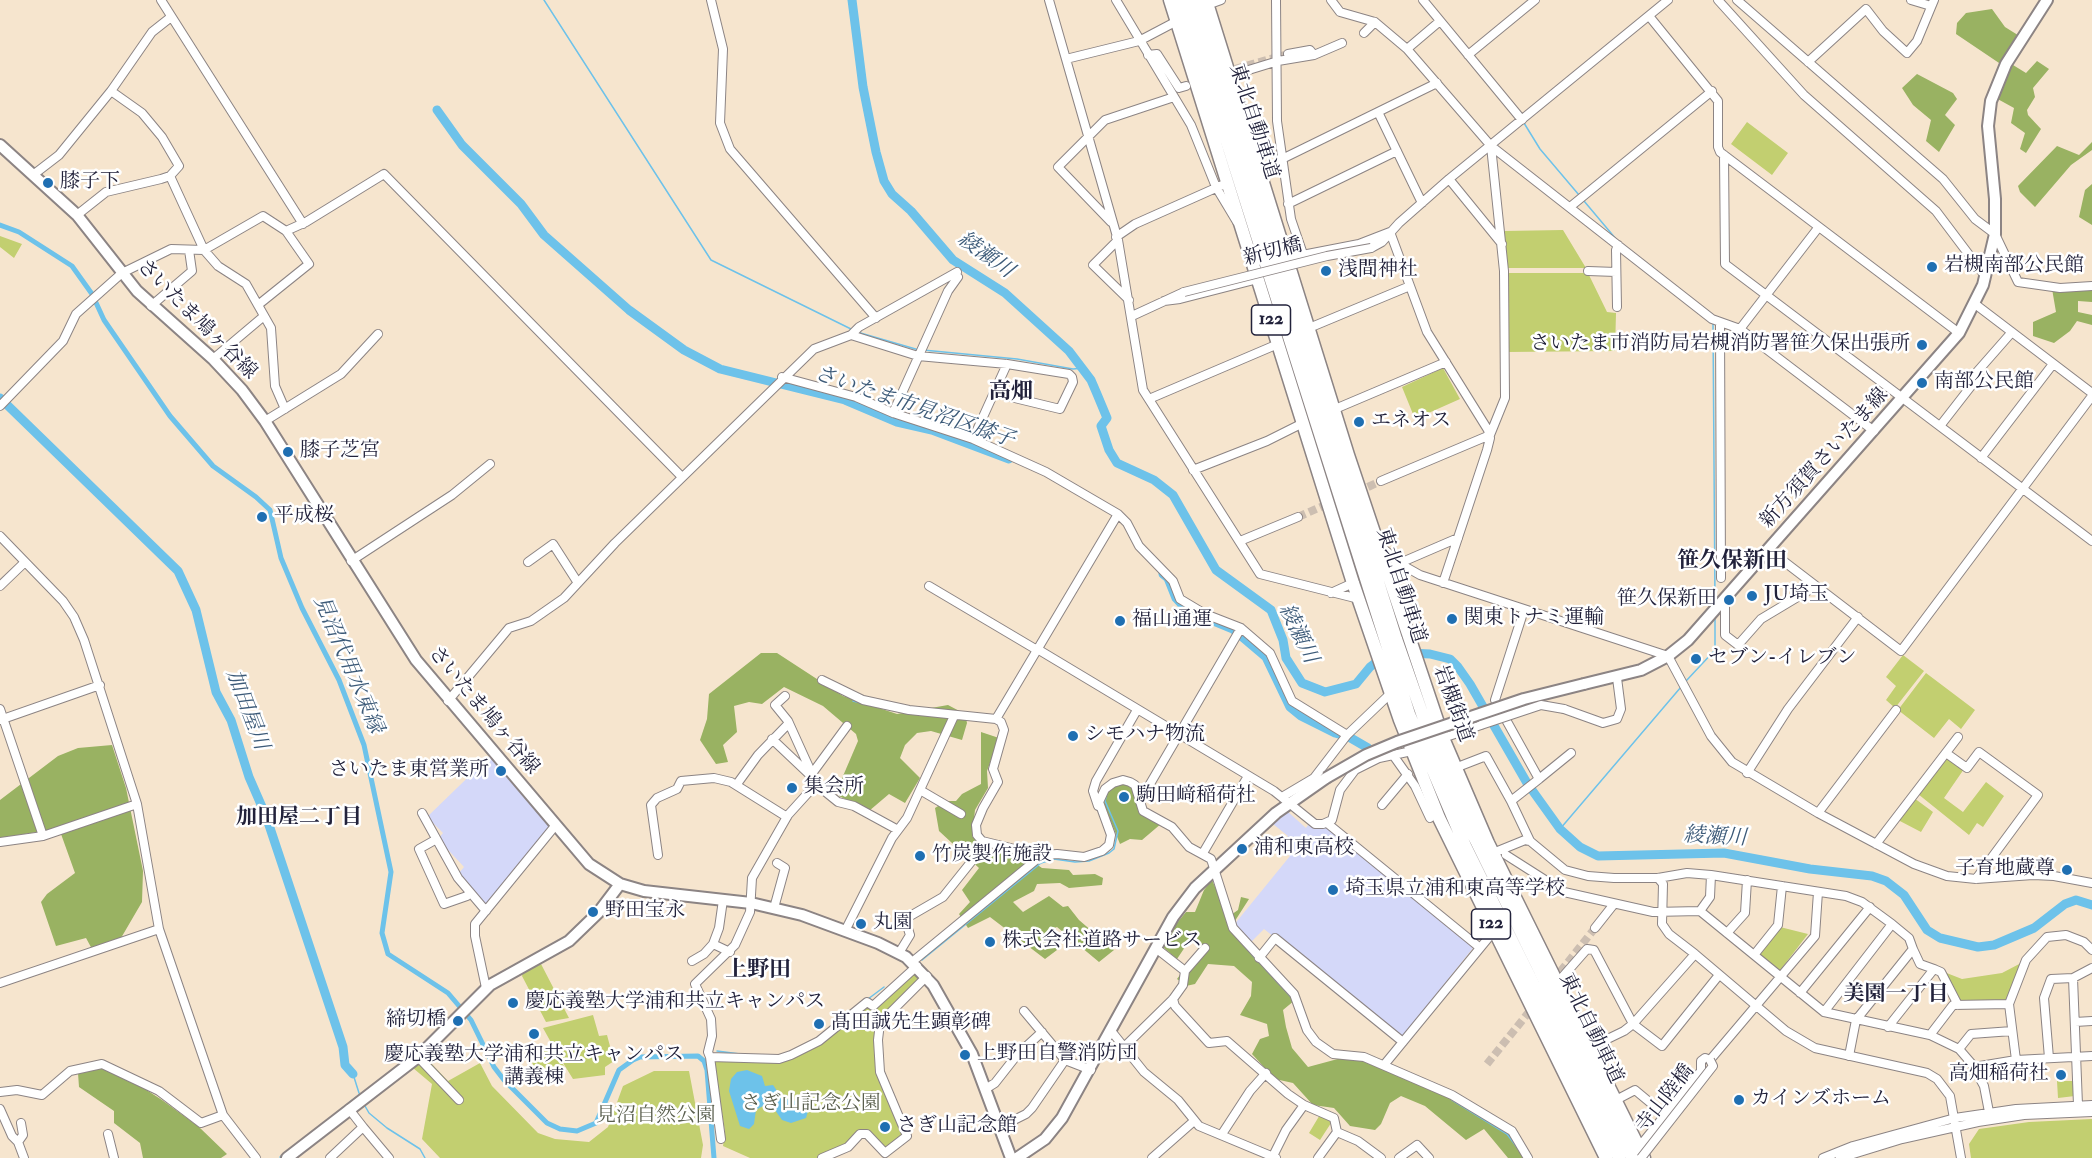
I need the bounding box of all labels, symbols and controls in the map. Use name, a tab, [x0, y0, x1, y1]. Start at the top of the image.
street label: 東北自動車道	[1223, 61, 1283, 183]
place label: 膝子下	[60, 171, 120, 195]
marker: 膝子下	[41, 176, 55, 190]
water label: 綾瀬川	[952, 227, 1018, 285]
street label: 新切橋	[1241, 234, 1305, 272]
street label: さいたま鳩ヶ谷線	[131, 255, 261, 385]
place label: 岩槻南部公民館	[1944, 255, 2084, 279]
place label: 浅間神社	[1338, 259, 1418, 283]
marker: 岩槻南部公民館	[1925, 260, 1939, 274]
marker: 浅間神社	[1319, 264, 1333, 278]
road number: 122	[1252, 305, 1290, 335]
place label: さいたま市消防局岩槻消防署笹久保出張所	[1530, 333, 1910, 357]
marker: さいたま市消防局岩槻消防署笹久保出張所	[1915, 338, 1929, 352]
water label: さいたま市見沼区膝子	[811, 362, 1017, 454]
place label: 南部公民館	[1934, 371, 2034, 395]
marker: 南部公民館	[1915, 376, 1929, 390]
district label: 高畑	[989, 380, 1033, 406]
street label: 新方須賀さいたま線	[1756, 384, 1894, 534]
place label: エネオス	[1371, 410, 1451, 434]
marker: エネオス	[1352, 415, 1366, 429]
place label: 膝子芝宮	[300, 440, 380, 464]
marker: 膝子芝宮	[281, 445, 295, 459]
place label: 平成桜	[274, 505, 334, 529]
marker: 平成桜	[255, 510, 269, 524]
street label: 東北自動車道	[1370, 525, 1430, 647]
district label: 笹久保新田	[1677, 549, 1787, 575]
place label: JU埼玉	[1764, 584, 1829, 608]
place label: 笹久保新田	[1617, 588, 1717, 612]
marker: JU埼玉	[1745, 589, 1759, 603]
water label: 見沼代用水東縁	[307, 592, 387, 738]
marker: 笹久保新田	[1722, 593, 1736, 607]
water label: 綾瀬川	[1272, 600, 1322, 668]
place label: 関東トナミ運輸	[1464, 607, 1604, 631]
place label: 福山通運	[1132, 609, 1212, 633]
marker: 関東トナミ運輸	[1445, 612, 1459, 626]
marker: 福山通運	[1113, 614, 1127, 628]
street label: さいたま鳩ヶ谷線	[422, 642, 544, 780]
place label: セブン-イレブン	[1708, 647, 1856, 671]
marker: セブン-イレブン	[1689, 652, 1703, 666]
street label: 岩槻街道	[1427, 662, 1477, 746]
water label: 加田屋川	[219, 666, 273, 754]
place label: シモハナ物流	[1085, 724, 1205, 748]
marker: シモハナ物流	[1066, 729, 1080, 743]
place label: さいたま東営業所	[329, 759, 489, 783]
marker: さいたま東営業所	[494, 764, 508, 778]
place label: 集会所	[804, 776, 864, 800]
marker: 集会所	[785, 781, 799, 795]
place label: 駒田﨑稲荷社	[1136, 785, 1256, 809]
marker: 駒田﨑稲荷社	[1117, 790, 1131, 804]
district label: 加田屋二丁目	[236, 805, 362, 831]
water label: 綾瀬川	[1683, 824, 1747, 852]
place label: 浦和東高校	[1254, 837, 1354, 861]
marker: 浦和東高校	[1235, 842, 1249, 856]
place label: 竹炭製作施設	[932, 844, 1052, 868]
marker: 竹炭製作施設	[913, 849, 927, 863]
place label: 子育地蔵尊	[1955, 858, 2055, 882]
marker: 子育地蔵尊	[2060, 863, 2074, 877]
place label: 埼玉県立浦和東高等学校	[1345, 878, 1565, 902]
marker: 埼玉県立浦和東高等学校	[1326, 883, 1340, 897]
place label: 野田宝永	[605, 900, 685, 924]
marker: 野田宝永	[586, 905, 600, 919]
road number: 122	[1472, 909, 1510, 939]
place label: 丸園	[873, 912, 913, 936]
marker: 丸園	[854, 917, 868, 931]
place label: 株式会社道路サービス	[1002, 930, 1202, 954]
marker: 株式会社道路サービス	[983, 935, 997, 949]
district label: 上野田	[725, 958, 791, 984]
street label: 東北自動車道	[1553, 970, 1627, 1088]
district label: 美園一丁目	[1844, 982, 1948, 1008]
place label: 慶応義塾大学浦和共立キャンパス	[525, 991, 825, 1015]
marker: 慶応義塾大学浦和共立キャンパス	[506, 996, 520, 1010]
place label: 締切橋	[386, 1009, 446, 1033]
place label: 髙田誠先生顕彰碑	[831, 1012, 991, 1036]
marker: 締切橋	[451, 1014, 465, 1028]
marker: 髙田誠先生顕彰碑	[812, 1017, 826, 1031]
marker: 慶応義塾大学浦和共立キャンパス 講義棟	[527, 1027, 541, 1041]
place label: 上野田自警消防団	[977, 1043, 1137, 1067]
place label: 慶応義塾大学浦和共立キャンパス 講義棟	[384, 1044, 684, 1091]
marker: 上野田自警消防団	[958, 1048, 972, 1062]
street label: 寺山陸橋	[1632, 1060, 1700, 1138]
place label: 高畑稲荷社	[1949, 1063, 2049, 1087]
marker: 高畑稲荷社	[2054, 1068, 2068, 1082]
place label: カインズホーム	[1751, 1088, 1891, 1112]
park label: さぎ山記念公園	[741, 1093, 881, 1117]
marker: カインズホーム	[1732, 1093, 1746, 1107]
park label: 見沼自然公園	[596, 1105, 716, 1129]
place label: さぎ山記念館	[897, 1115, 1017, 1139]
marker: さぎ山記念館	[878, 1120, 892, 1134]

